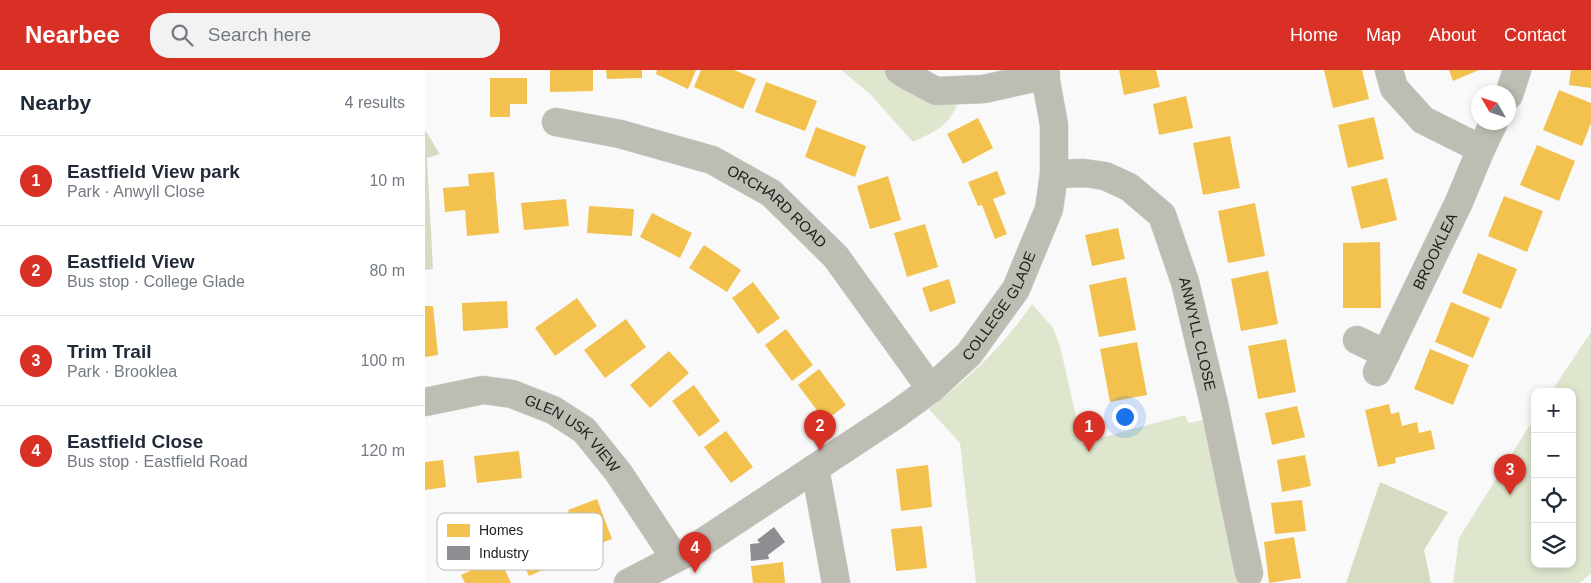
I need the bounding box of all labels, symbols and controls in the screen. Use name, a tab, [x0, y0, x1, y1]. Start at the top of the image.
search box	[150, 13, 500, 58]
text: Nearbee	[25, 21, 120, 48]
icon: search	[168, 21, 196, 49]
text: Search here	[208, 24, 311, 45]
text: Home	[1290, 25, 1338, 45]
text: Map	[1366, 25, 1401, 45]
text: About	[1429, 25, 1476, 45]
text: Contact	[1504, 25, 1566, 45]
north arrow	[1471, 85, 1516, 130]
text: Nearby	[20, 91, 91, 114]
text: 4 results	[345, 94, 405, 111]
text: Eastfield View park	[67, 161, 240, 182]
street label: ORCHARD ROAD	[724, 161, 830, 251]
text: 1	[32, 172, 40, 189]
text: 10 m	[369, 172, 405, 189]
text: Park · Anwyll Close	[67, 183, 205, 200]
street label: BROOKLEA	[1409, 210, 1460, 292]
street label: COLLEGE GLADE	[959, 249, 1039, 364]
text: Eastfield View	[67, 251, 194, 272]
text: 2	[32, 262, 40, 279]
text: 80 m	[369, 262, 405, 279]
text: Bus stop · College Glade	[67, 273, 245, 290]
street label: ANWYLL CLOSE	[1176, 275, 1220, 392]
text: Trim Trail	[67, 341, 151, 362]
text: 3	[32, 352, 40, 369]
text: 100 m	[361, 352, 405, 369]
text: Park · Brooklea	[67, 363, 177, 380]
map controls	[1531, 388, 1576, 568]
button: +	[1531, 388, 1576, 433]
street label: GLEN USK VIEW	[522, 391, 624, 476]
your location	[1112, 404, 1138, 430]
pin: 2	[804, 410, 836, 451]
pin: 1	[1073, 411, 1105, 452]
text: Eastfield Close	[67, 431, 203, 452]
button: −	[1531, 433, 1576, 478]
text: 4	[32, 442, 40, 459]
text: 120 m	[361, 442, 405, 459]
text: Bus stop · Eastfield Road	[67, 453, 248, 470]
pin: 3	[1494, 454, 1526, 495]
button: locate	[1531, 478, 1576, 523]
legend	[437, 513, 603, 570]
text: Homes	[479, 522, 523, 538]
button: layers	[1531, 523, 1576, 568]
pin: 4	[679, 532, 711, 573]
text: Industry	[479, 545, 529, 561]

